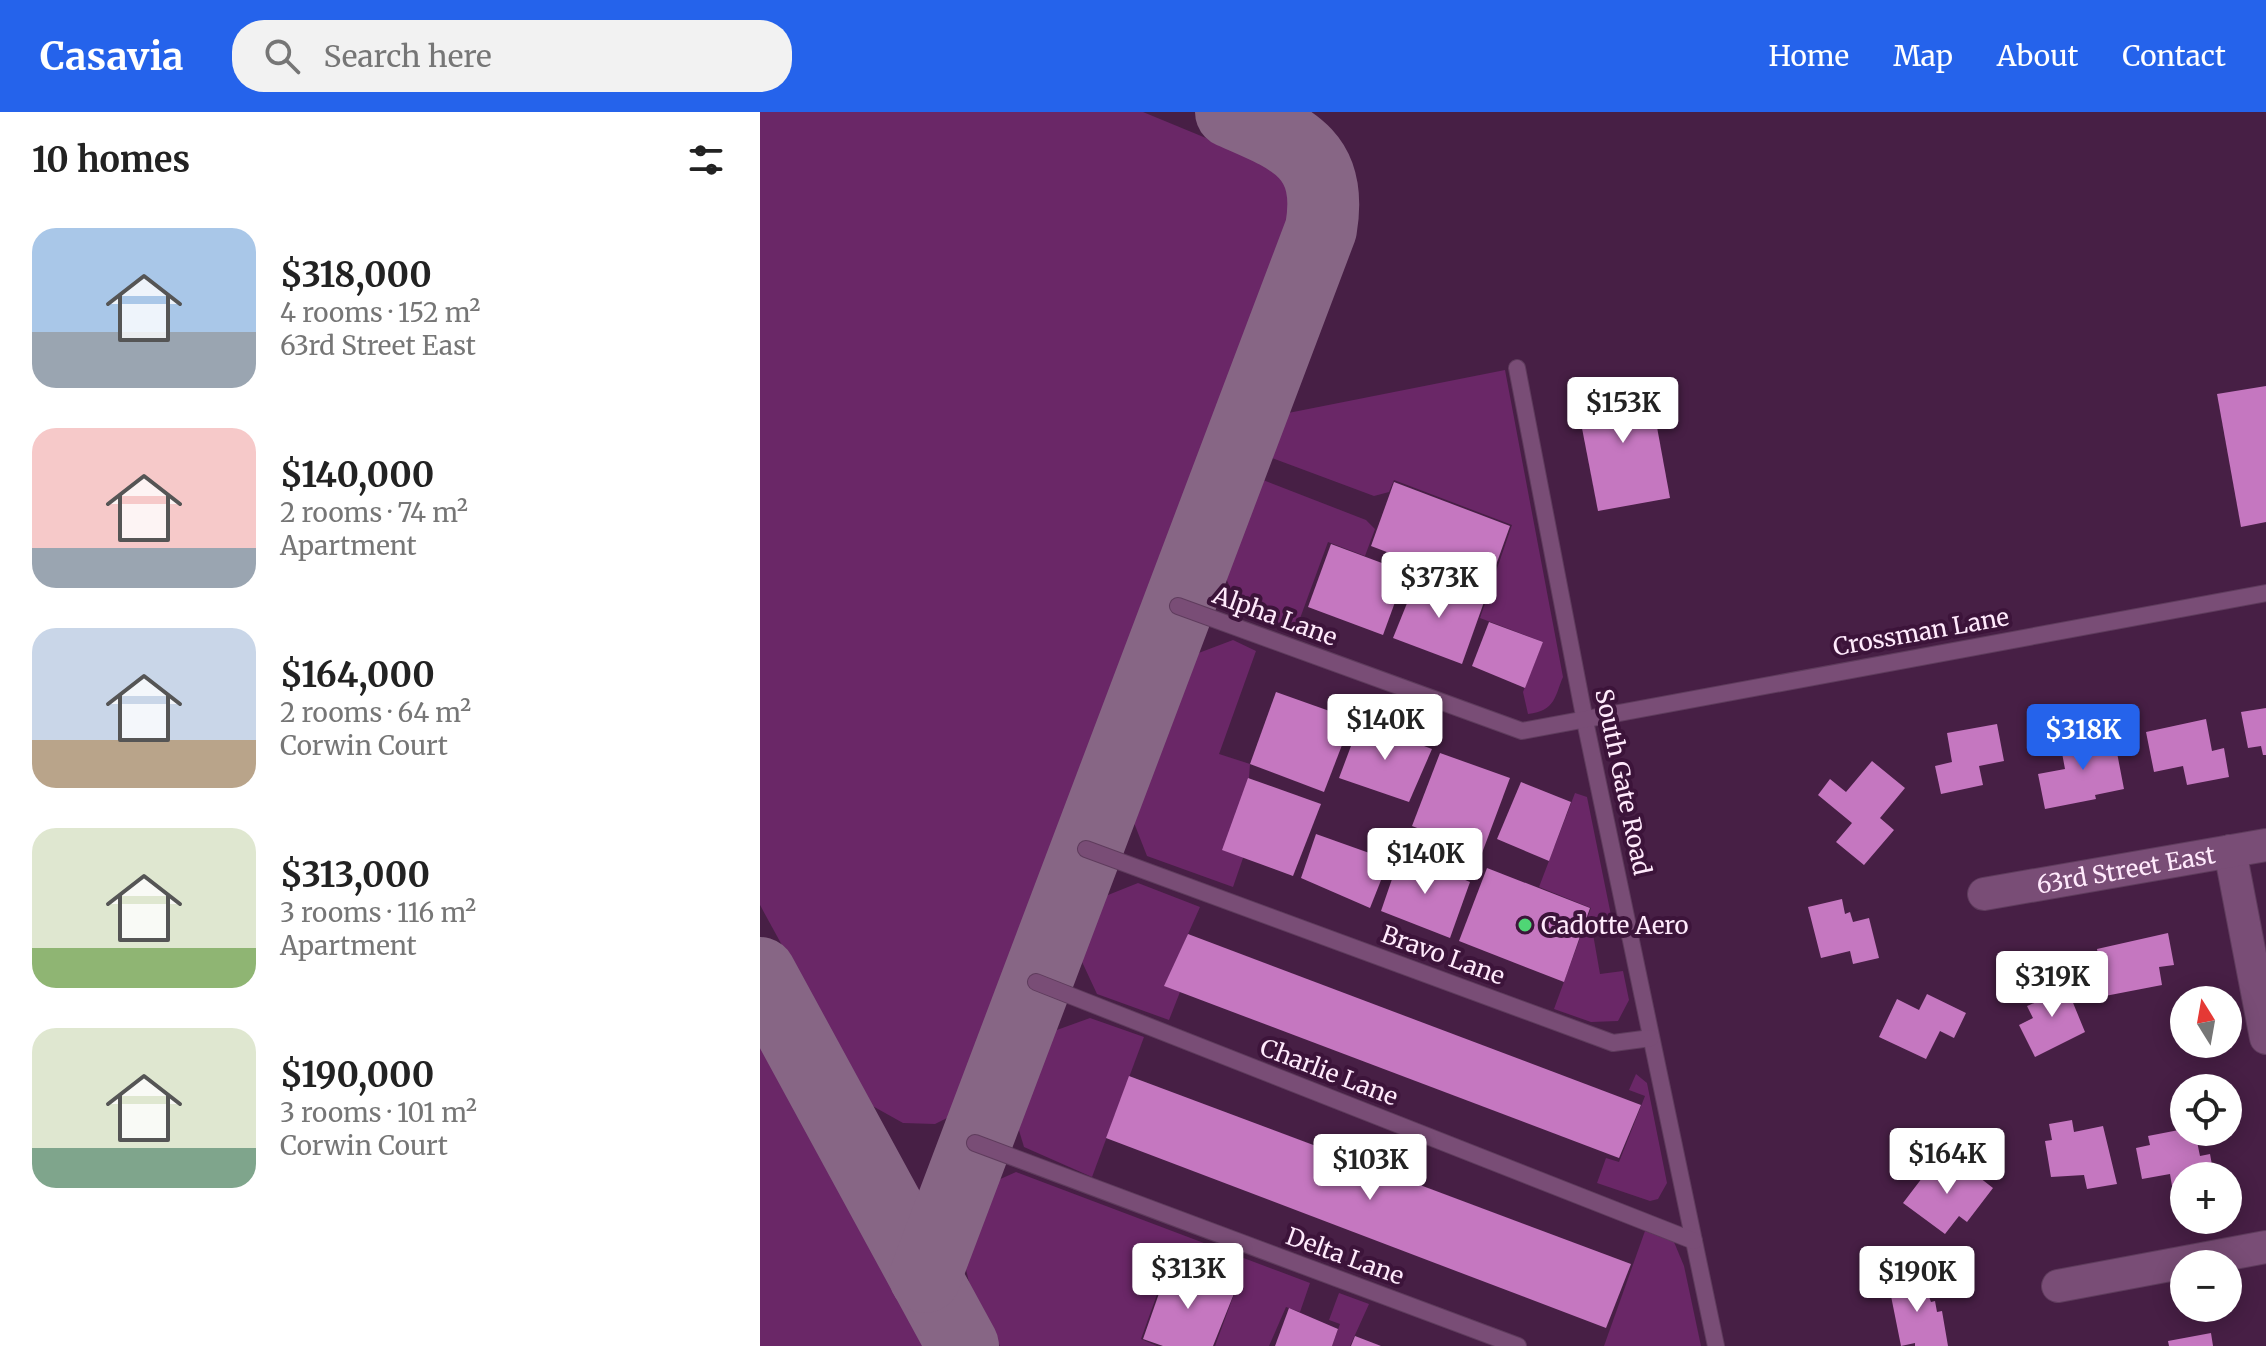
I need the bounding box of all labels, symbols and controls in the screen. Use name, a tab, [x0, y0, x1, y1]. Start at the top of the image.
search box	[232, 20, 792, 92]
text: Casavia	[40, 33, 184, 80]
icon: search	[260, 34, 304, 78]
text: Search here	[324, 37, 492, 75]
text: Home	[1768, 38, 1849, 74]
text: Map	[1893, 38, 1953, 74]
text: About	[1997, 38, 2078, 74]
text: Contact	[2122, 38, 2226, 74]
icon: filters	[684, 138, 728, 182]
text: 10 homes	[32, 139, 190, 181]
text: $318,000	[280, 254, 432, 296]
icon: home	[96, 260, 192, 356]
text: 4 rooms · 152 m²	[280, 296, 480, 329]
text: 63rd Street East	[280, 329, 476, 362]
pin: $153K	[1567, 377, 1679, 445]
text: $153K	[1585, 386, 1661, 419]
text: $140,000	[280, 454, 434, 496]
icon: home	[96, 460, 192, 556]
text: 2 rooms · 74 m²	[280, 496, 468, 529]
text: Apartment	[280, 529, 417, 562]
pin: $373K	[1383, 552, 1495, 620]
text: $373K	[1400, 561, 1478, 594]
street label: Alpha Lane	[1208, 579, 1341, 653]
street label: Crossman Lane	[1831, 601, 2011, 663]
text: $164,000	[280, 654, 435, 696]
icon: home	[96, 660, 192, 756]
street label: South Gate Road	[1588, 686, 1658, 878]
pin: $140K	[1329, 694, 1441, 762]
text: 2 rooms · 64 m²	[280, 696, 471, 729]
text: $140K	[1345, 703, 1425, 736]
pin: $318K	[2027, 704, 2139, 772]
text: $318K	[2045, 713, 2121, 746]
text: Corwin Court	[280, 729, 448, 762]
pin: $140K	[1369, 828, 1481, 896]
text: $140K	[1385, 837, 1465, 870]
street label: 63rd Street East	[2034, 838, 2218, 900]
text: $313,000	[280, 854, 430, 896]
icon: home	[96, 860, 192, 956]
text: 3 rooms · 116 m²	[280, 896, 476, 929]
place label: Cadotte Aero	[1541, 910, 1689, 941]
marker: Cadotte Aero	[1516, 916, 1534, 934]
street label: Bravo Lane	[1377, 918, 1509, 992]
text: Apartment	[280, 929, 417, 962]
pin: $319K	[1996, 951, 2108, 1019]
text: $319K	[2014, 960, 2090, 993]
north arrow	[2170, 986, 2242, 1058]
map controls	[2170, 986, 2242, 1322]
street label: Charlie Lane	[1256, 1032, 1402, 1112]
text: $190,000	[280, 1054, 434, 1096]
icon: home	[96, 1060, 192, 1156]
button: locate	[2170, 1074, 2242, 1146]
text: 3 rooms · 101 m²	[280, 1096, 477, 1129]
pin: $164K	[1891, 1128, 2003, 1196]
text: Corwin Court	[280, 1129, 448, 1162]
pin: $103K	[1314, 1134, 1426, 1202]
text: $164K	[1908, 1137, 1986, 1170]
text: $103K	[1332, 1143, 1408, 1176]
button: +	[2170, 1162, 2242, 1234]
street label: Delta Lane	[1282, 1220, 1408, 1292]
pin: $313K	[1132, 1243, 1244, 1311]
pin: $190K	[1861, 1246, 1973, 1314]
button: −	[2170, 1250, 2242, 1322]
text: $313K	[1150, 1252, 1226, 1285]
text: $190K	[1877, 1255, 1957, 1288]

